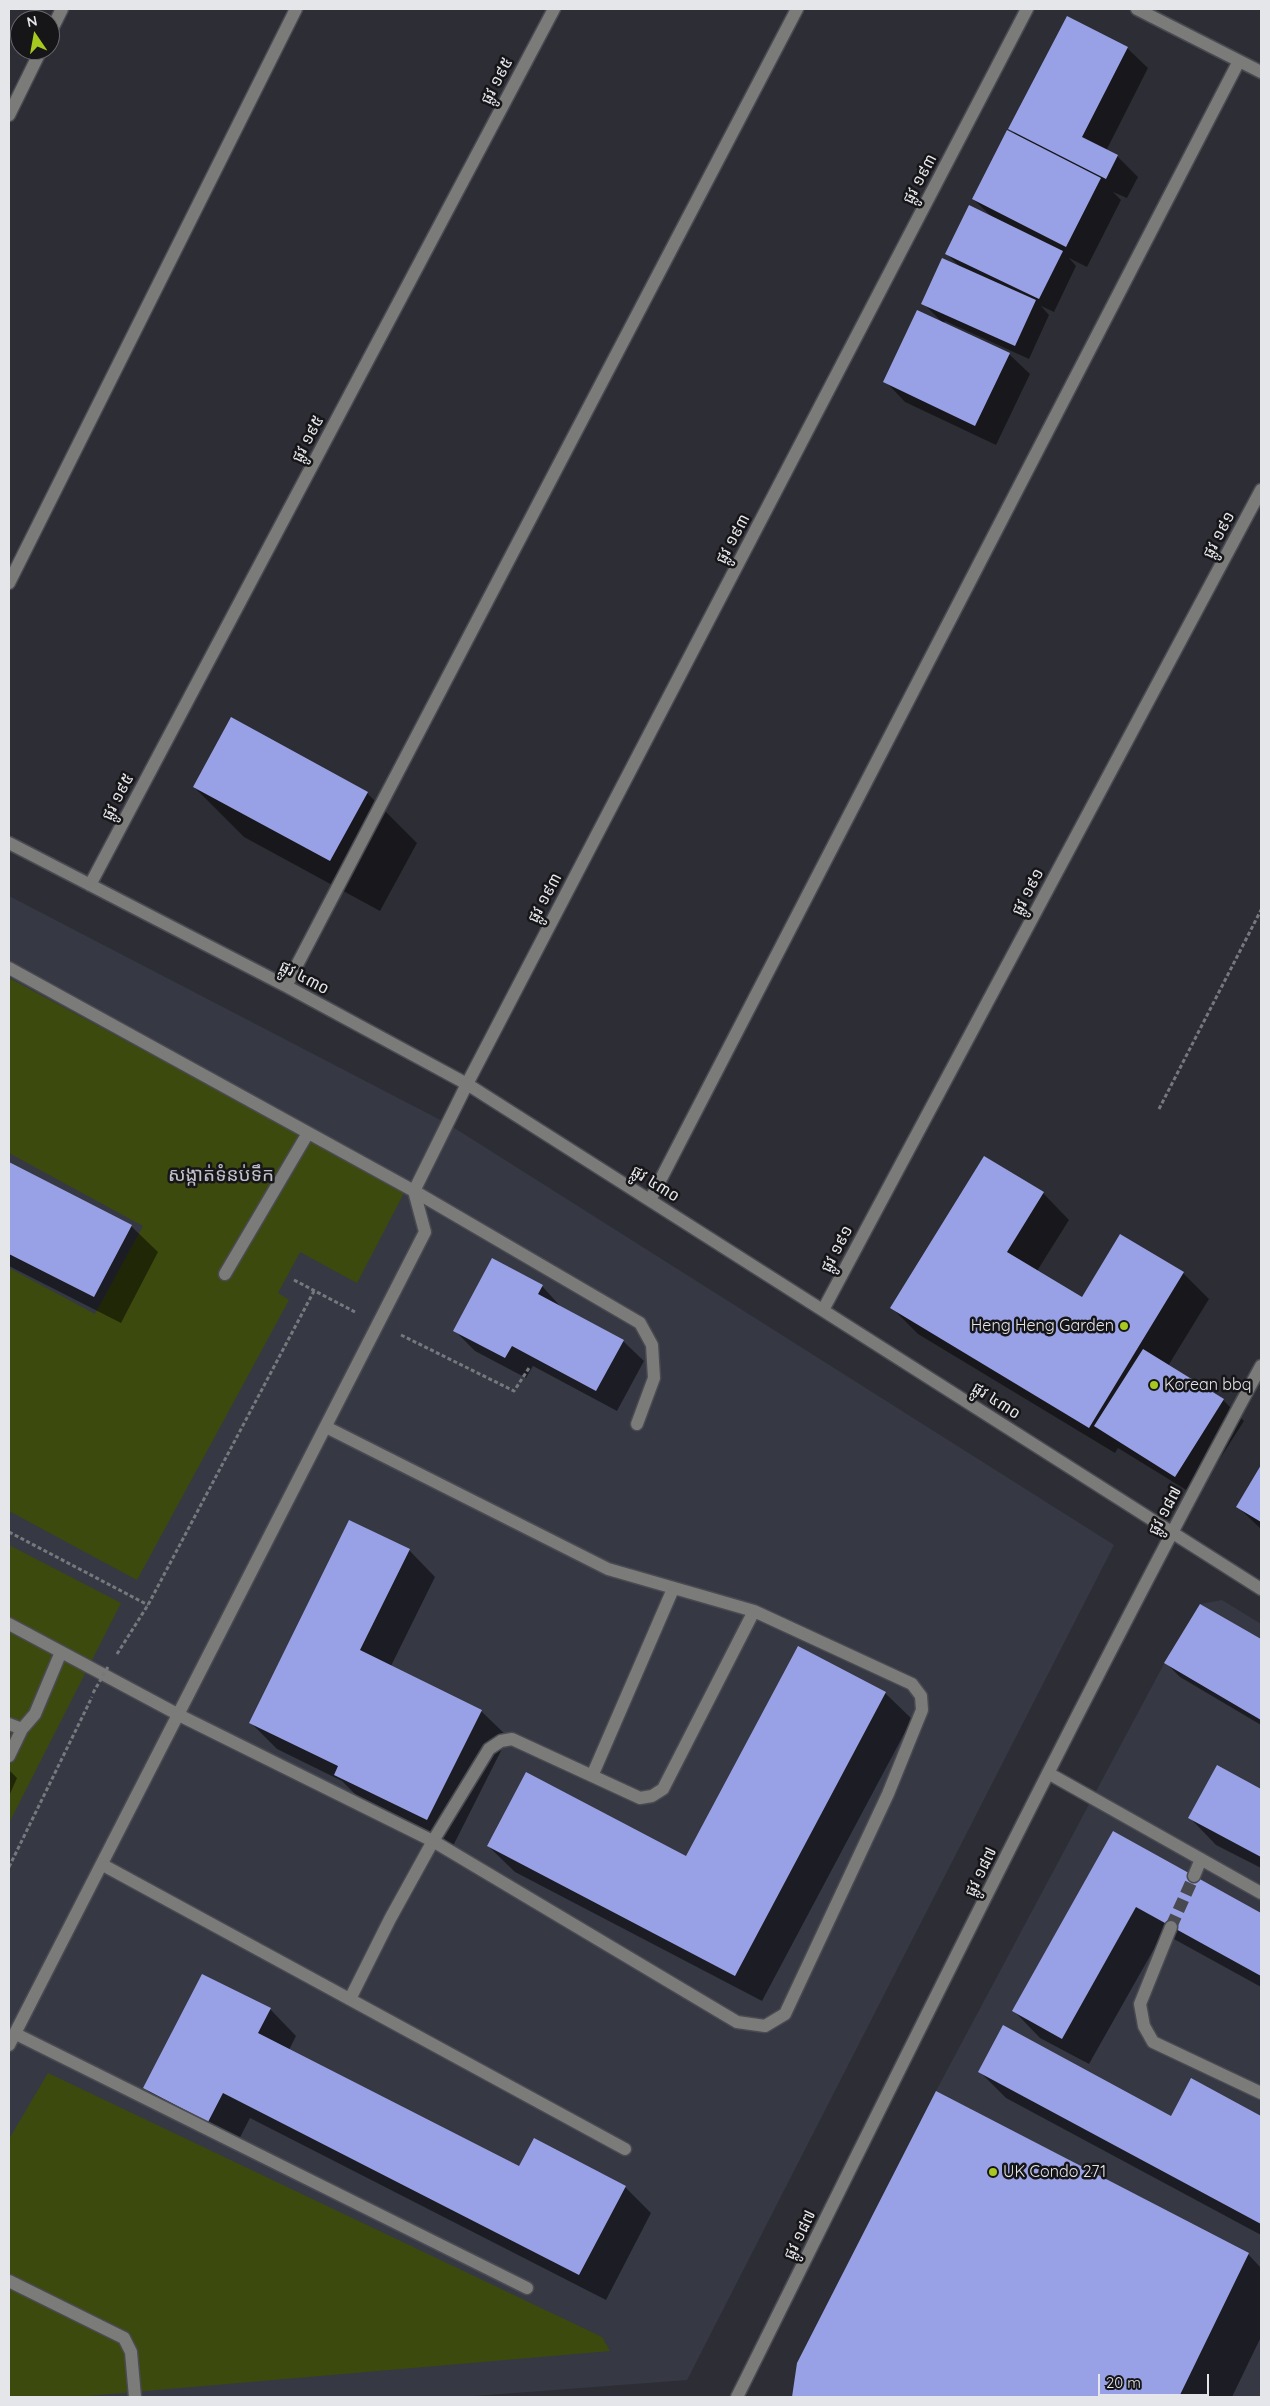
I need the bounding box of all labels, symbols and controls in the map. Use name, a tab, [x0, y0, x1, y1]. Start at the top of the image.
north arrow	[10, 10, 60, 60]
text: N	[25, 11, 39, 31]
street label: ផ្លូវ ១៩៥	[477, 54, 517, 108]
street label: ផ្លូវ ១៩៣	[899, 151, 941, 207]
street label: ផ្លូវ ១៩៥	[288, 412, 328, 466]
street label: ផ្លូវ ១៩១	[1199, 508, 1239, 562]
street label: ផ្លូវ ១៩៣	[712, 511, 754, 567]
street label: ផ្លូវ ១៩៥	[98, 770, 138, 824]
street label: ផ្លូវ ១៩១	[1008, 865, 1048, 919]
street label: ផ្លូវ ១៩៣	[524, 870, 566, 926]
street label: ផ្លូវ ៤៣០	[276, 957, 332, 999]
street label: ផ្លូវ ៤៣០	[627, 1162, 683, 1206]
district label: សង្កាត់ទំនប់ទឹក	[168, 1164, 274, 1186]
street label: ផ្លូវ ១៩១	[817, 1222, 857, 1276]
place label: Heng Heng Garden	[971, 1316, 1114, 1336]
marker: Heng Heng Garden	[1118, 1320, 1130, 1332]
place label: Korean bbq	[1164, 1375, 1251, 1395]
street label: ផ្លូវ ៤៣០	[968, 1378, 1024, 1424]
marker: Korean bbq	[1148, 1379, 1160, 1391]
street label: ផ្លូវ ១៨៧	[1144, 1483, 1186, 1539]
street label: ផ្លូវ ១៨៧	[961, 1844, 1001, 1900]
place label: UK Condo 271	[1003, 2162, 1106, 2182]
marker: UK Condo 271	[987, 2166, 999, 2178]
street label: ផ្លូវ ១៨៧	[780, 2207, 820, 2263]
scale bar	[1100, 2364, 1211, 2396]
text: 20 m	[1106, 2373, 1141, 2392]

